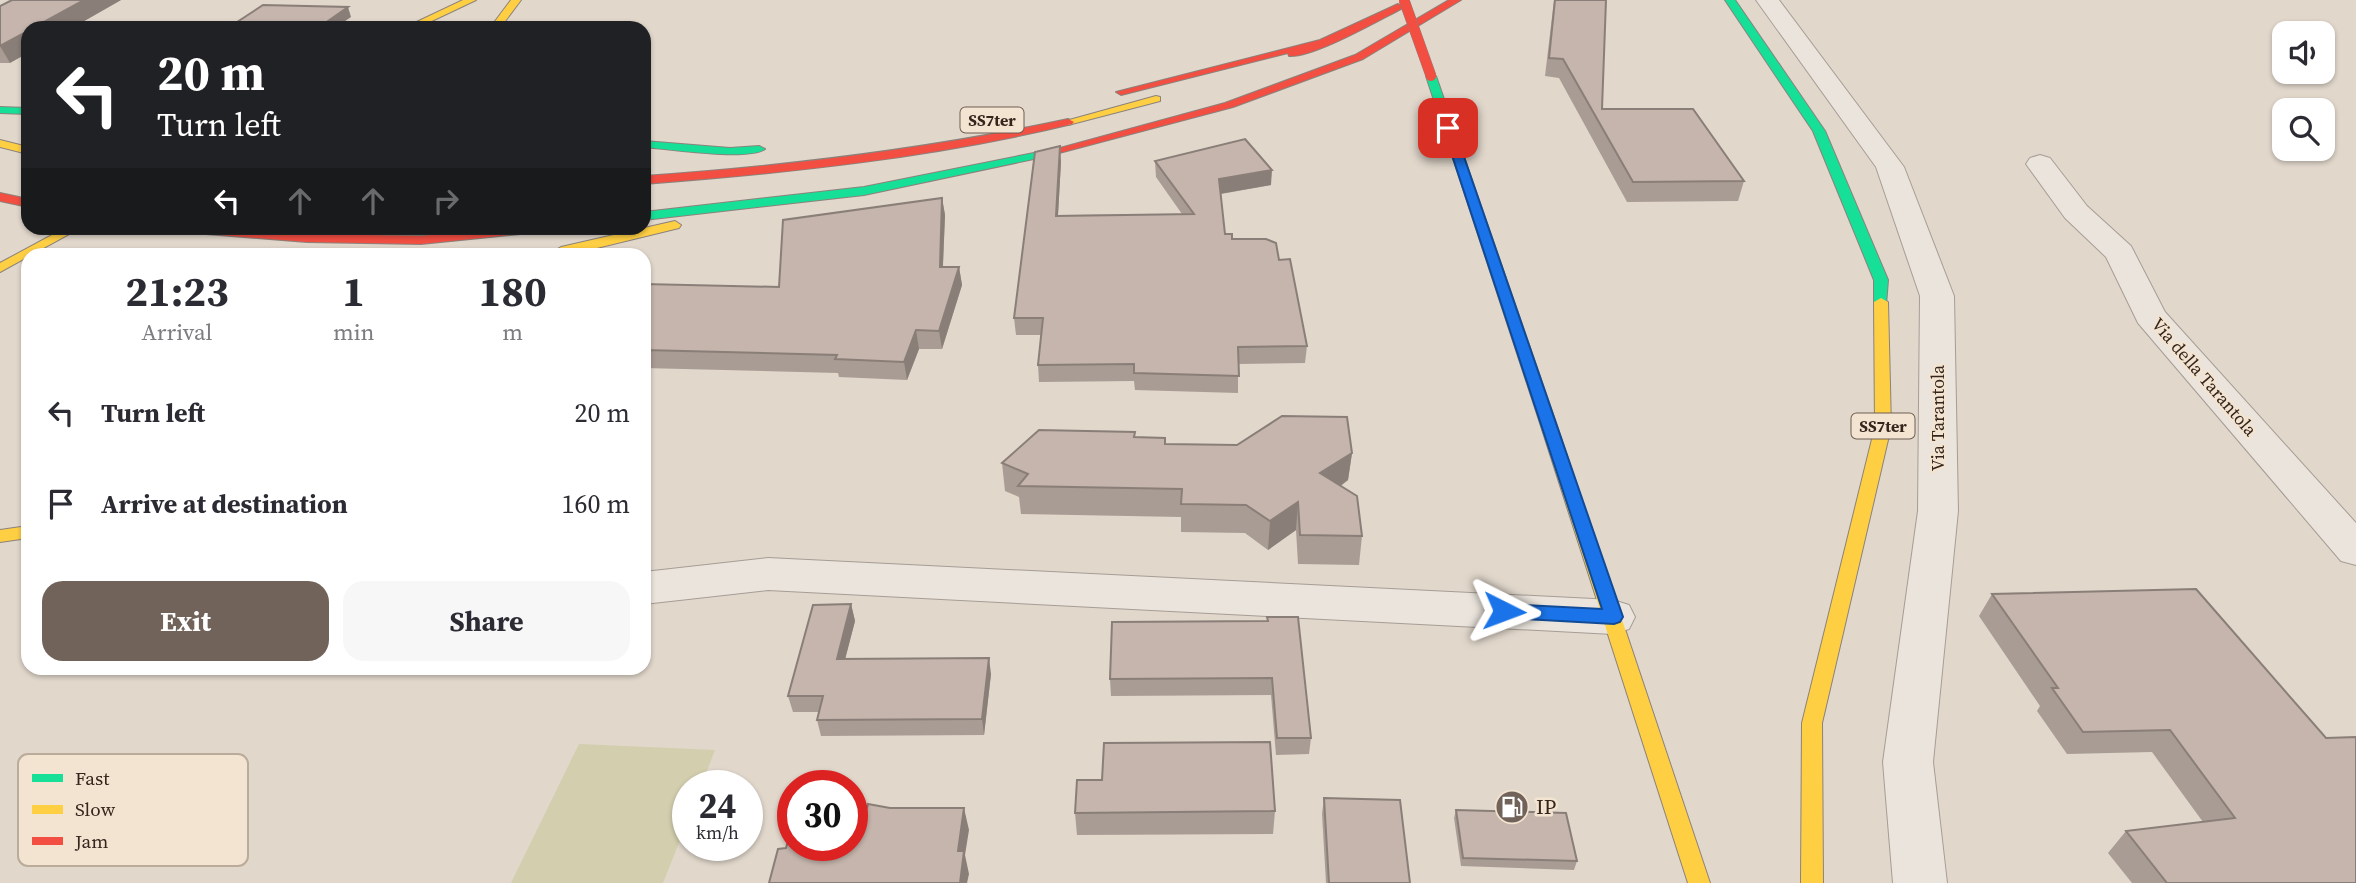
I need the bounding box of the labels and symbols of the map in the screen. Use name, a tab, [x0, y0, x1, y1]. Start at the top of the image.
pin	[1418, 98, 1478, 158]
road number: SS7ter	[960, 108, 1024, 132]
street label: Via della Tarantola	[2146, 312, 2263, 442]
street label: Via Tarantola	[1925, 364, 1950, 471]
road number: SS7ter	[1852, 414, 1914, 438]
position arrow	[1467, 574, 1541, 648]
legend	[18, 754, 248, 866]
text: Fast	[75, 765, 110, 791]
speed limit sign: 30	[777, 770, 868, 861]
fuel station icon: IP	[1493, 788, 1531, 826]
place label: IP	[1536, 792, 1556, 821]
text: Slow	[75, 796, 116, 822]
text: Jam	[74, 828, 108, 854]

